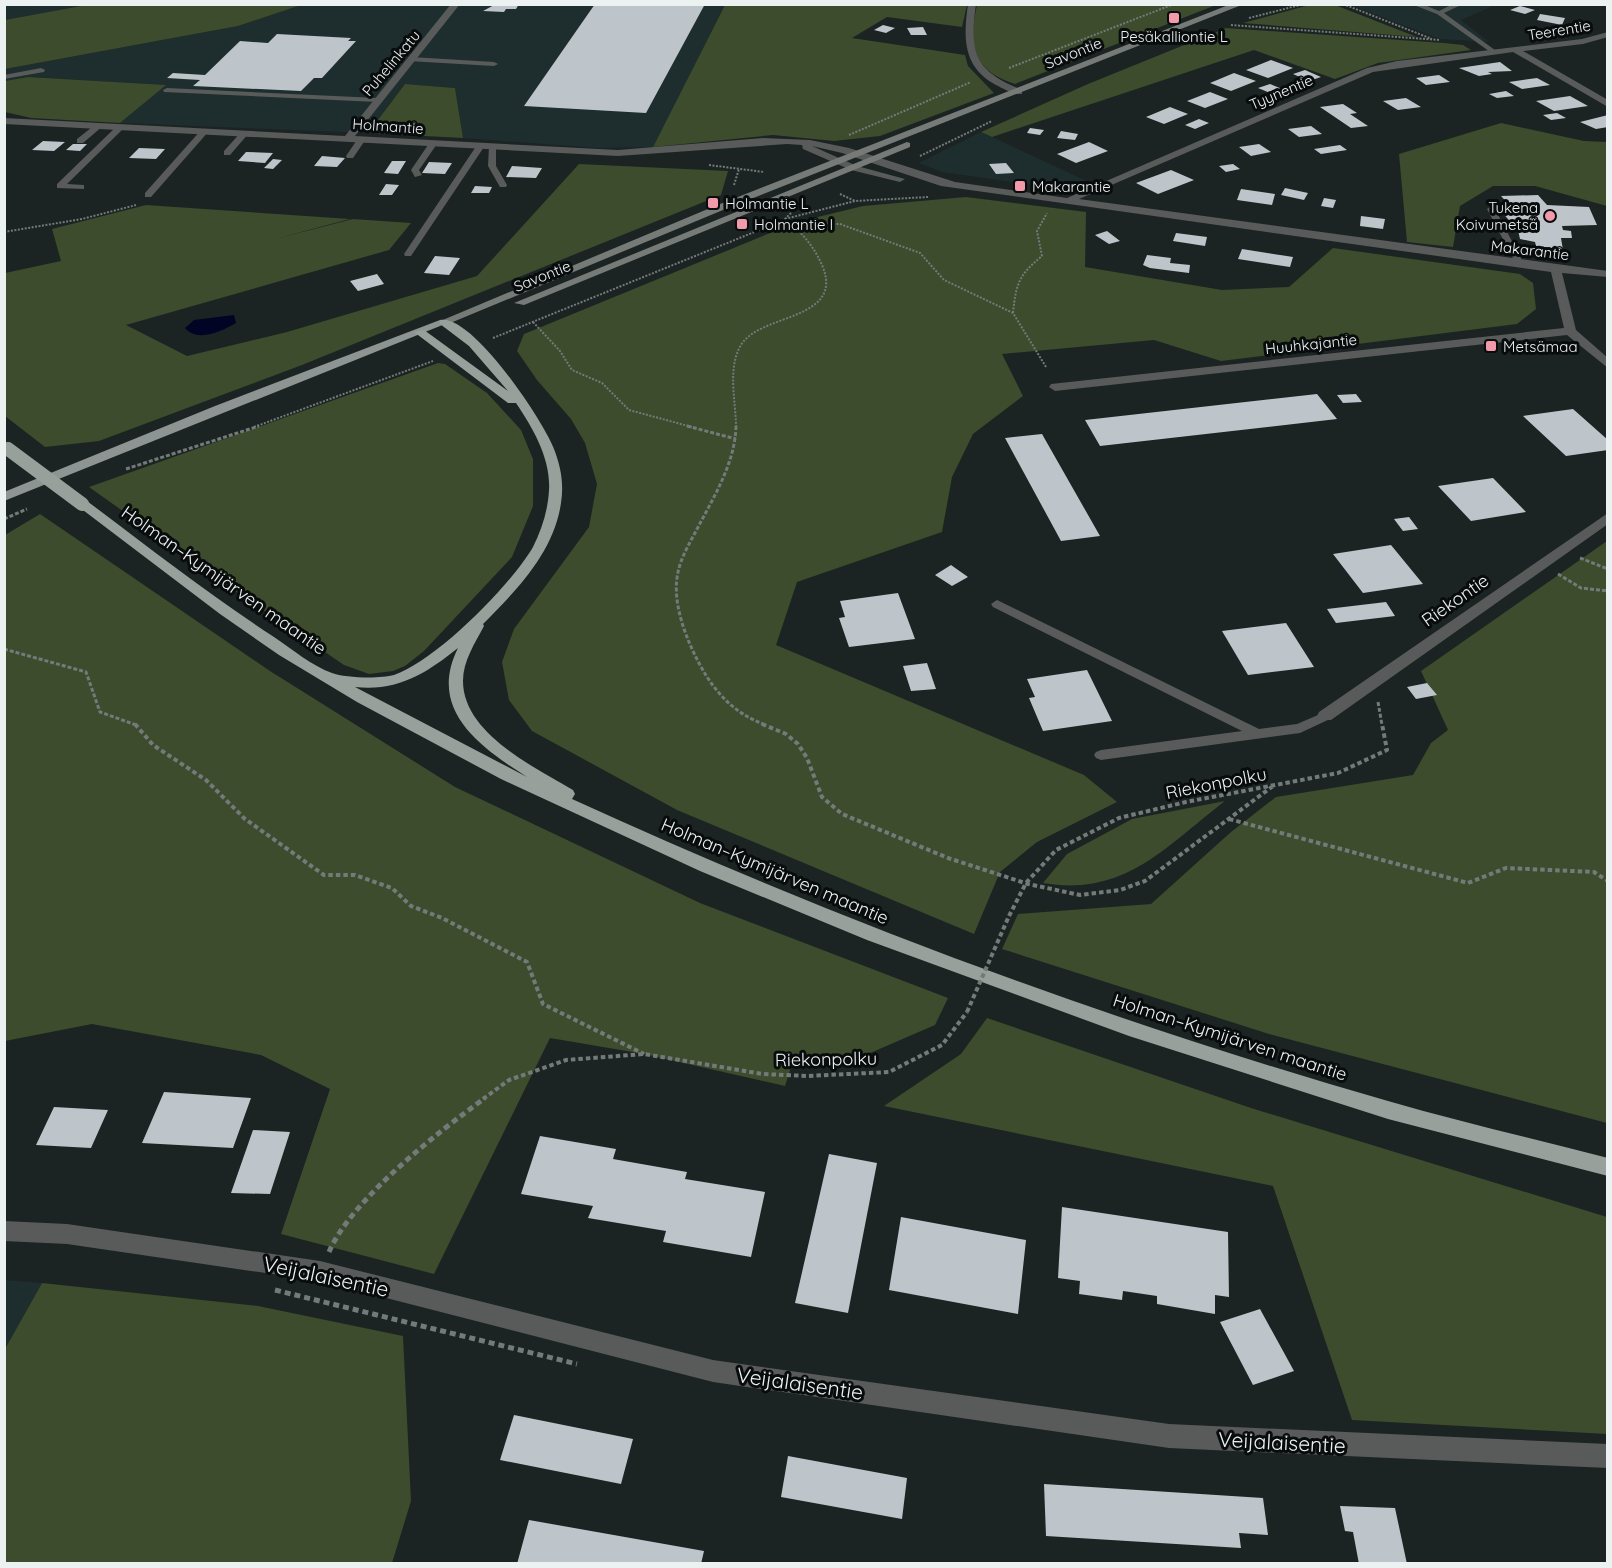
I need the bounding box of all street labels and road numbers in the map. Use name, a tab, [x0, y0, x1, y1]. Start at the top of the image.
street label: Teerentie	[1526, 16, 1592, 44]
street label: Puhelinkatu	[358, 26, 424, 100]
street label: Savontie	[1042, 33, 1104, 73]
street label: Tyynentie	[1246, 70, 1316, 114]
street label: Holmantie	[352, 114, 424, 138]
street label: Makarantie	[1490, 236, 1570, 264]
street label: Savontie	[511, 256, 573, 296]
street label: Huuhkajantie	[1264, 330, 1358, 358]
street label: Holman–Kymijärven maantie	[117, 500, 331, 660]
street label: Riekontie	[1417, 569, 1493, 631]
street label: Riekonpolku	[1164, 762, 1268, 804]
street label: Holman–Kymijärven maantie	[658, 813, 892, 929]
street label: Holman–Kymijärven maantie	[1110, 988, 1350, 1086]
street label: Riekonpolku	[775, 1047, 877, 1071]
street label: Veijalaisentie	[261, 1250, 391, 1302]
street label: Veijalaisentie	[735, 1361, 865, 1405]
street label: Veijalaisentie	[1218, 1426, 1346, 1458]

